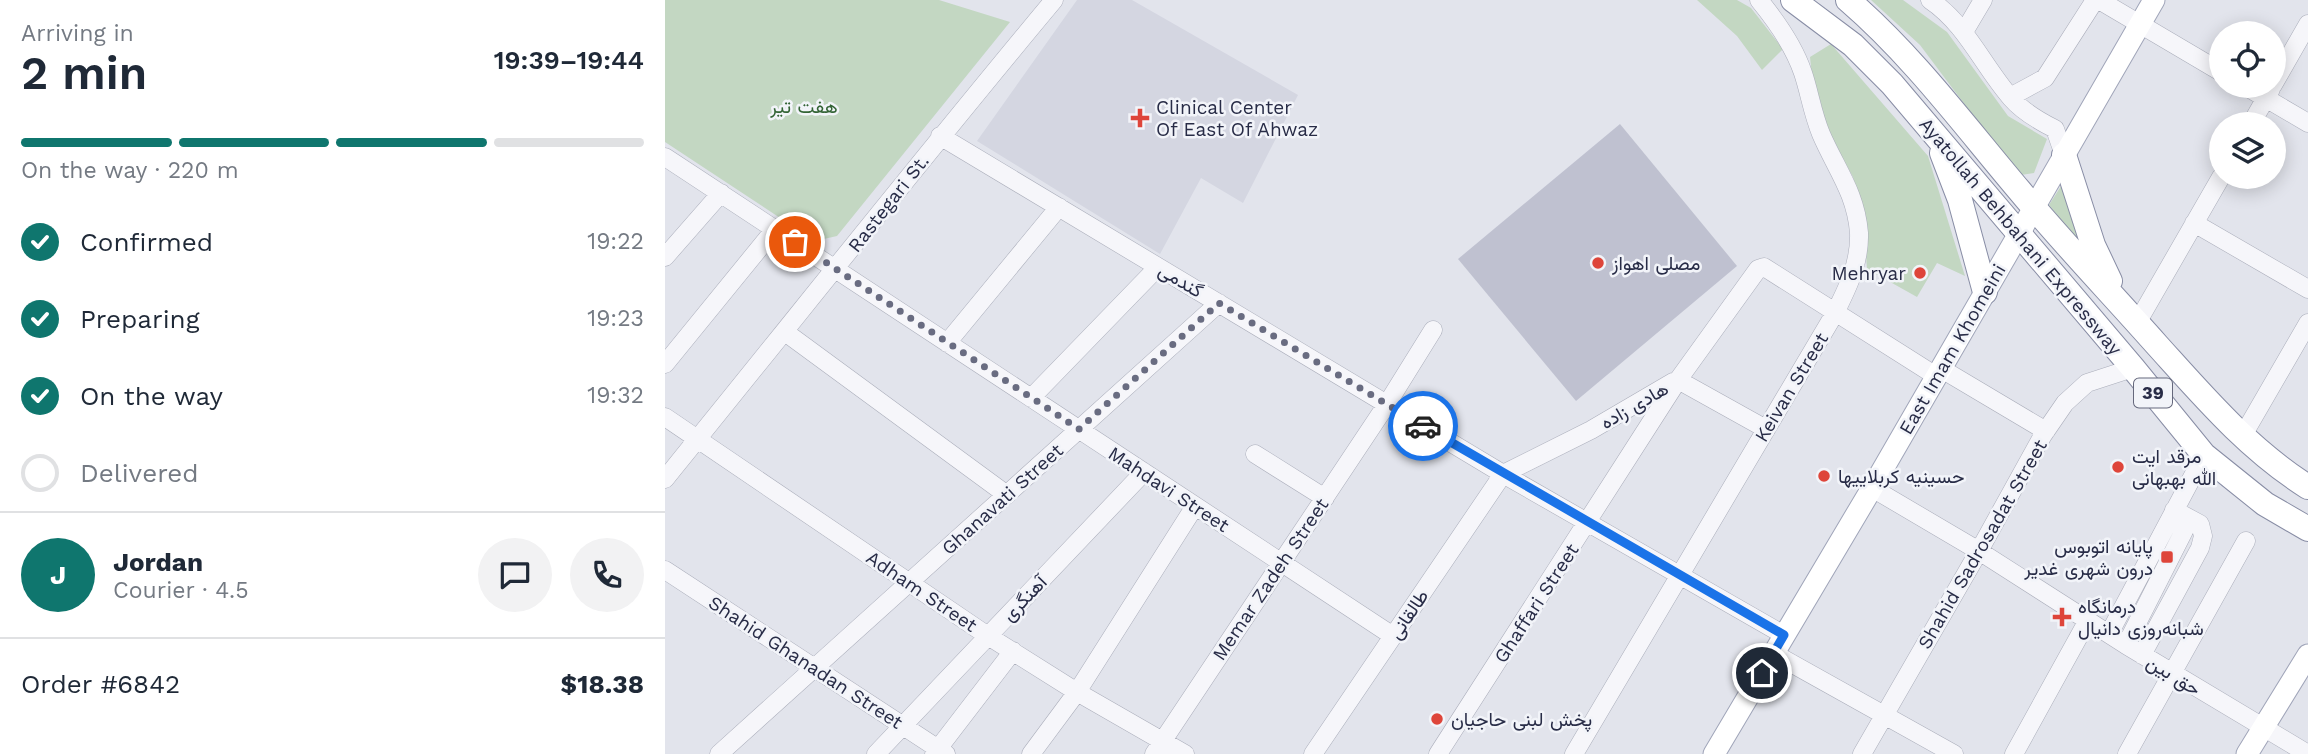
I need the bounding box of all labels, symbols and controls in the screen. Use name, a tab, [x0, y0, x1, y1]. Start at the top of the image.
text: Arriving in	[21, 20, 134, 47]
map controls	[2209, 21, 2286, 189]
button: locate	[2209, 21, 2286, 98]
text: 19:39–19:44	[494, 45, 644, 75]
text: 2 min	[21, 46, 147, 100]
park label: هفت تیر	[769, 95, 838, 118]
place label: Clinical Center Of East Of Ahwaz	[1156, 96, 1318, 141]
marker: Clinical Center Of East Of Ahwaz	[1130, 108, 1150, 128]
button: layers	[2209, 112, 2286, 189]
street label: Ayatollah Behbahani Expressway	[1914, 113, 2127, 360]
street label: Rastegari St.	[843, 150, 934, 257]
text: On the way · 220 m	[21, 157, 239, 184]
pin	[765, 212, 825, 272]
icon: check	[21, 223, 59, 261]
icon: bag	[776, 223, 814, 261]
text: Confirmed	[80, 227, 213, 257]
text: 19:22	[587, 228, 644, 255]
place label: مصلی اهواز	[1611, 252, 1700, 275]
marker: مصلی اهواز	[1590, 255, 1606, 271]
street label: گندمی	[1154, 258, 1207, 303]
street label: East Imam Khomeini	[1894, 260, 2011, 439]
place label: Mehryar	[1831, 262, 1906, 285]
marker: Mehryar	[1912, 265, 1928, 281]
icon: check	[21, 300, 59, 338]
text: Preparing	[80, 304, 200, 334]
text: 19:23	[587, 305, 644, 332]
street label: Keivan Street	[1750, 328, 1833, 446]
icon: check	[21, 377, 59, 415]
street label: هادی زاده	[1596, 377, 1672, 434]
road number: 39	[2134, 379, 2172, 408]
text: On the way	[80, 381, 223, 411]
text: 19:32	[587, 382, 644, 409]
courier	[1388, 391, 1458, 461]
icon: car	[1404, 407, 1442, 445]
street label: Shahid Sadrosadat Street	[1913, 435, 2052, 653]
street label: Ghanavati Street	[937, 439, 1068, 560]
street label: Mahdavi Street	[1104, 442, 1234, 537]
place label: مرقد ایت الله بهبهانی	[2132, 445, 2216, 490]
text: Delivered	[80, 458, 199, 488]
marker: مرقد ایت الله بهبهانی	[2110, 459, 2126, 475]
place label: حسینیه کربلاییها	[1838, 465, 1965, 488]
marker: حسینیه کربلاییها	[1816, 468, 1832, 484]
street label: Memar Zadeh Street	[1208, 494, 1333, 665]
place label: پایانه اتوبوس درون شهری غدیر	[2023, 535, 2153, 580]
button: chat	[478, 538, 552, 612]
button: phone	[570, 538, 644, 612]
street label: Ghaffari Street	[1489, 539, 1584, 667]
street label: Adham Street	[862, 546, 981, 637]
text: Jordan	[113, 547, 203, 577]
marker: پایانه اتوبوس درون شهری غدیر	[2159, 549, 2175, 565]
text: J	[50, 560, 66, 590]
street label: آهنگری	[997, 570, 1053, 626]
text: Courier · 4.5	[113, 577, 249, 604]
street label: طالقانی	[1384, 585, 1433, 644]
street label: Shahid Ghanadan Street	[704, 591, 907, 734]
place label: درمانگاه شبانه‌روزی دانیال	[2078, 595, 2204, 640]
marker: درمانگاه شبانه‌روزی دانیال	[2052, 607, 2072, 627]
pin	[1732, 643, 1792, 703]
street label: حق بین	[2142, 650, 2205, 701]
icon: home	[1743, 654, 1781, 692]
text: Order #6842	[21, 669, 180, 699]
text: $18.38	[561, 669, 644, 699]
place label: پخش لبنی حاجیان	[1451, 708, 1592, 733]
marker: پخش لبنی حاجیان	[1429, 711, 1445, 727]

